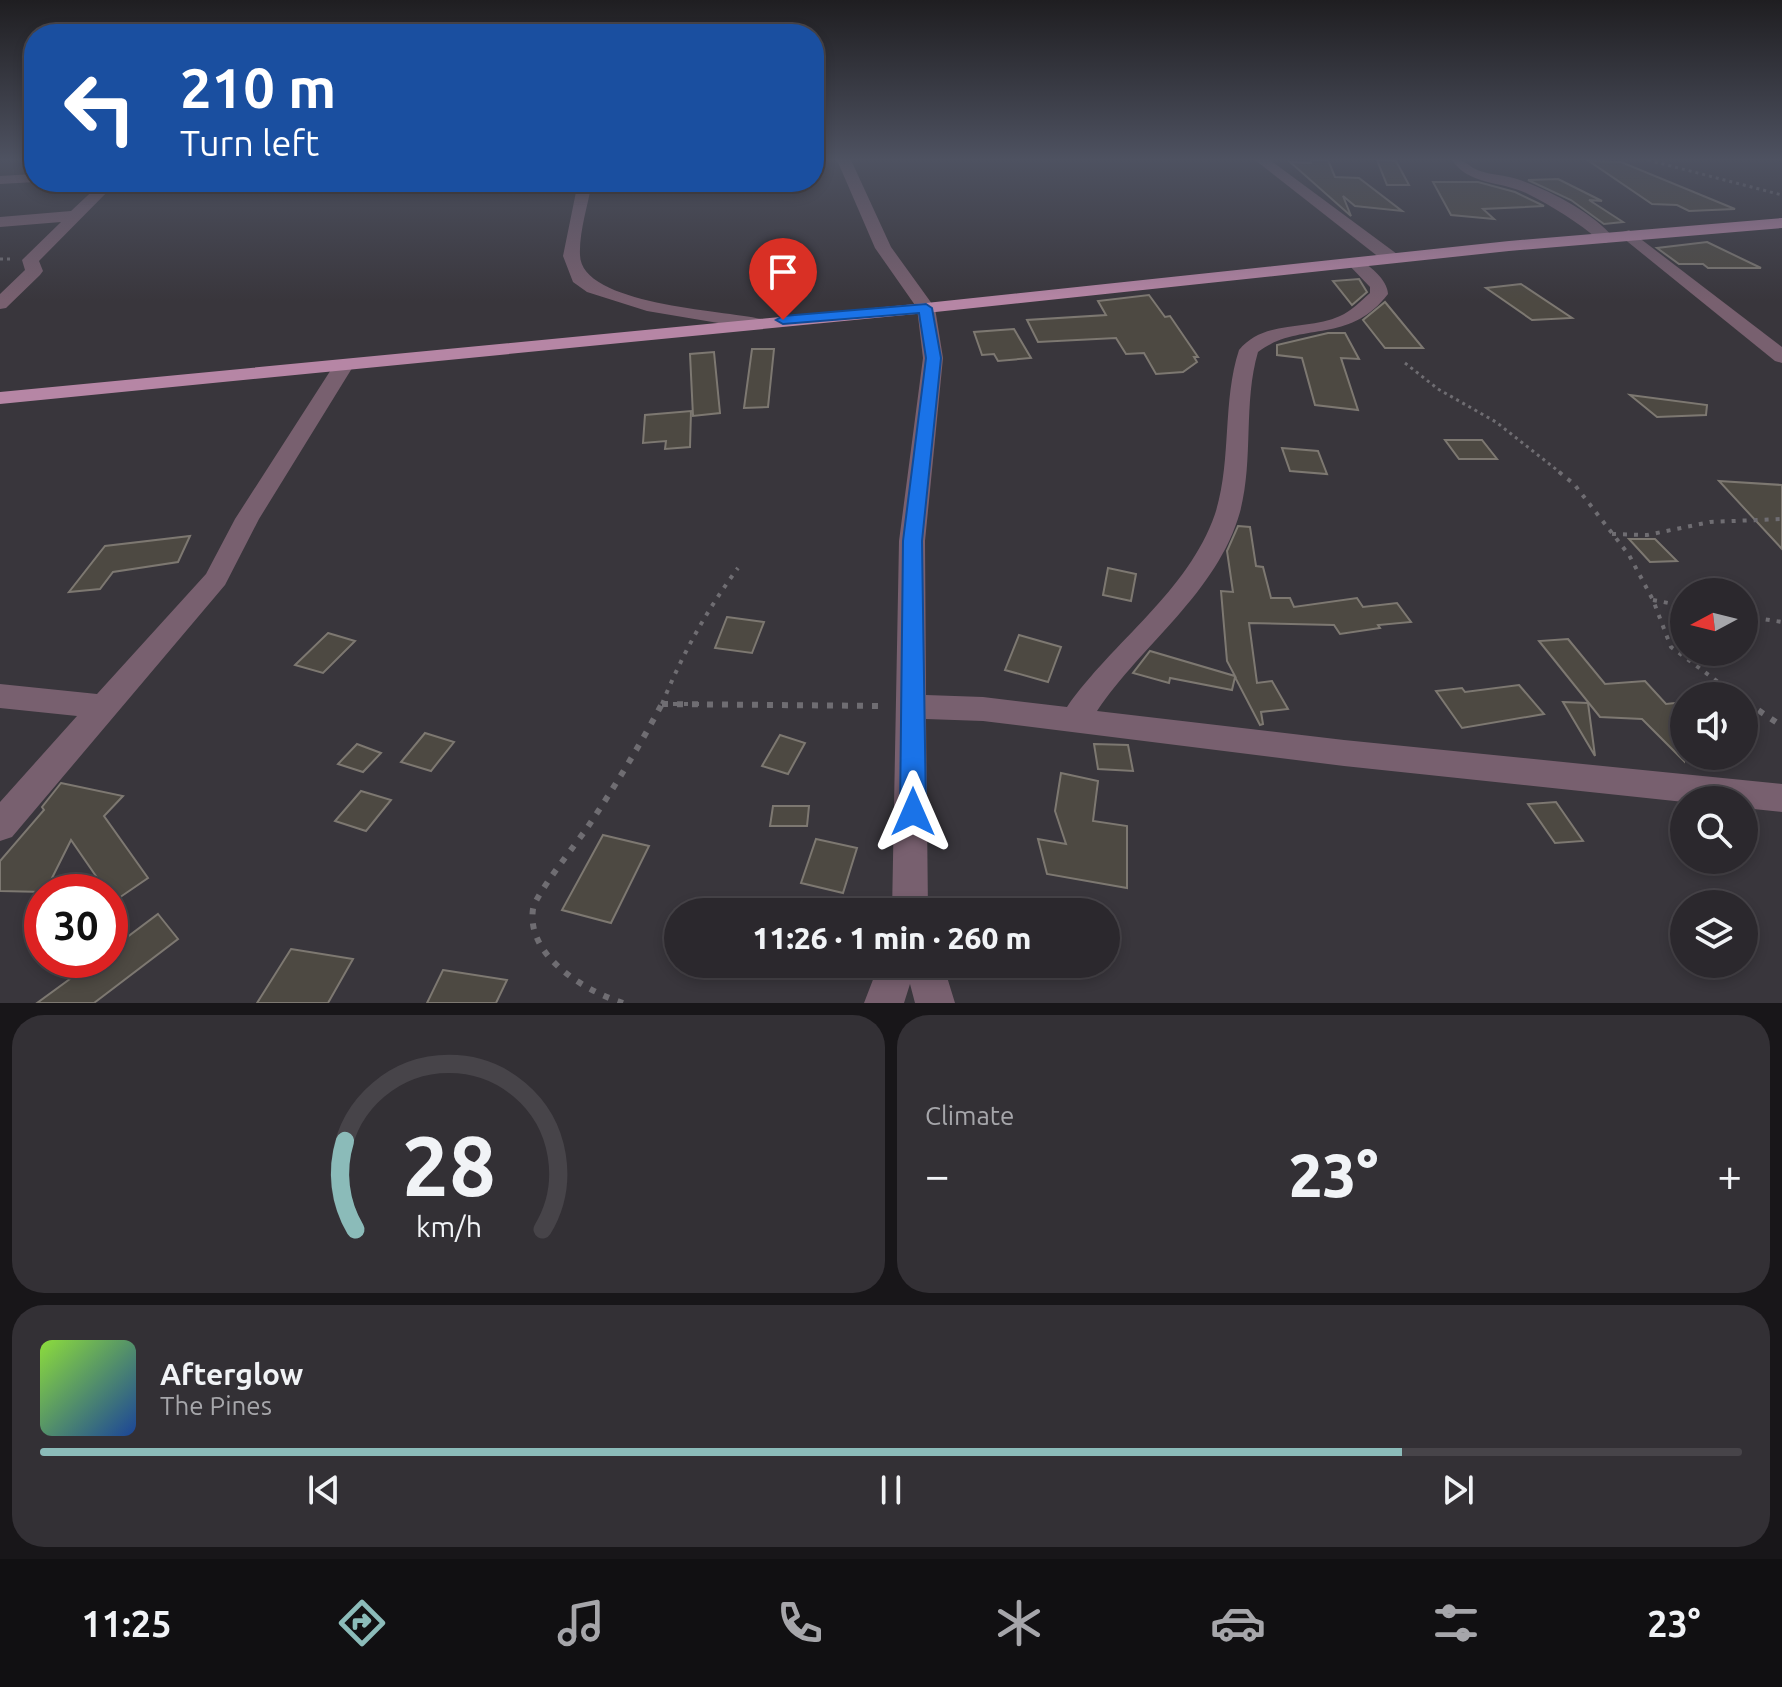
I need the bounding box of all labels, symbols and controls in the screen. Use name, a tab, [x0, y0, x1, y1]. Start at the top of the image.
icon: left	[48, 56, 152, 160]
text: 210 m	[180, 56, 336, 119]
text: Turn left	[180, 122, 319, 163]
pin	[749, 238, 817, 320]
icon: arrive	[761, 250, 805, 294]
north arrow	[1670, 578, 1758, 666]
map controls	[1670, 578, 1758, 978]
button: sound	[1670, 682, 1758, 770]
position arrow	[871, 770, 955, 854]
button: search	[1670, 786, 1758, 874]
speed limit sign: 30	[24, 874, 128, 978]
button: layers	[1670, 890, 1758, 978]
text: 11:26 · 1 min · 260 m	[753, 921, 1031, 955]
text: Climate	[925, 1101, 1014, 1130]
text: 28	[402, 1118, 495, 1212]
text: 23°	[1289, 1141, 1378, 1208]
text: −	[925, 1150, 950, 1199]
text: +	[1717, 1150, 1742, 1199]
text: km/h	[416, 1210, 482, 1242]
text: Afterglow	[160, 1357, 303, 1391]
text: The Pines	[160, 1391, 272, 1420]
icon: previous	[302, 1468, 346, 1512]
icon: pause	[869, 1468, 913, 1512]
icon: next	[1436, 1468, 1480, 1512]
icon: directions	[334, 1595, 390, 1651]
icon: music	[553, 1595, 609, 1651]
icon: phone	[772, 1595, 828, 1651]
icon: climate	[991, 1595, 1047, 1651]
icon: car	[1210, 1595, 1266, 1651]
icon: filters	[1428, 1595, 1484, 1651]
text: 11:25	[81, 1603, 171, 1644]
text: 23°	[1647, 1603, 1701, 1644]

